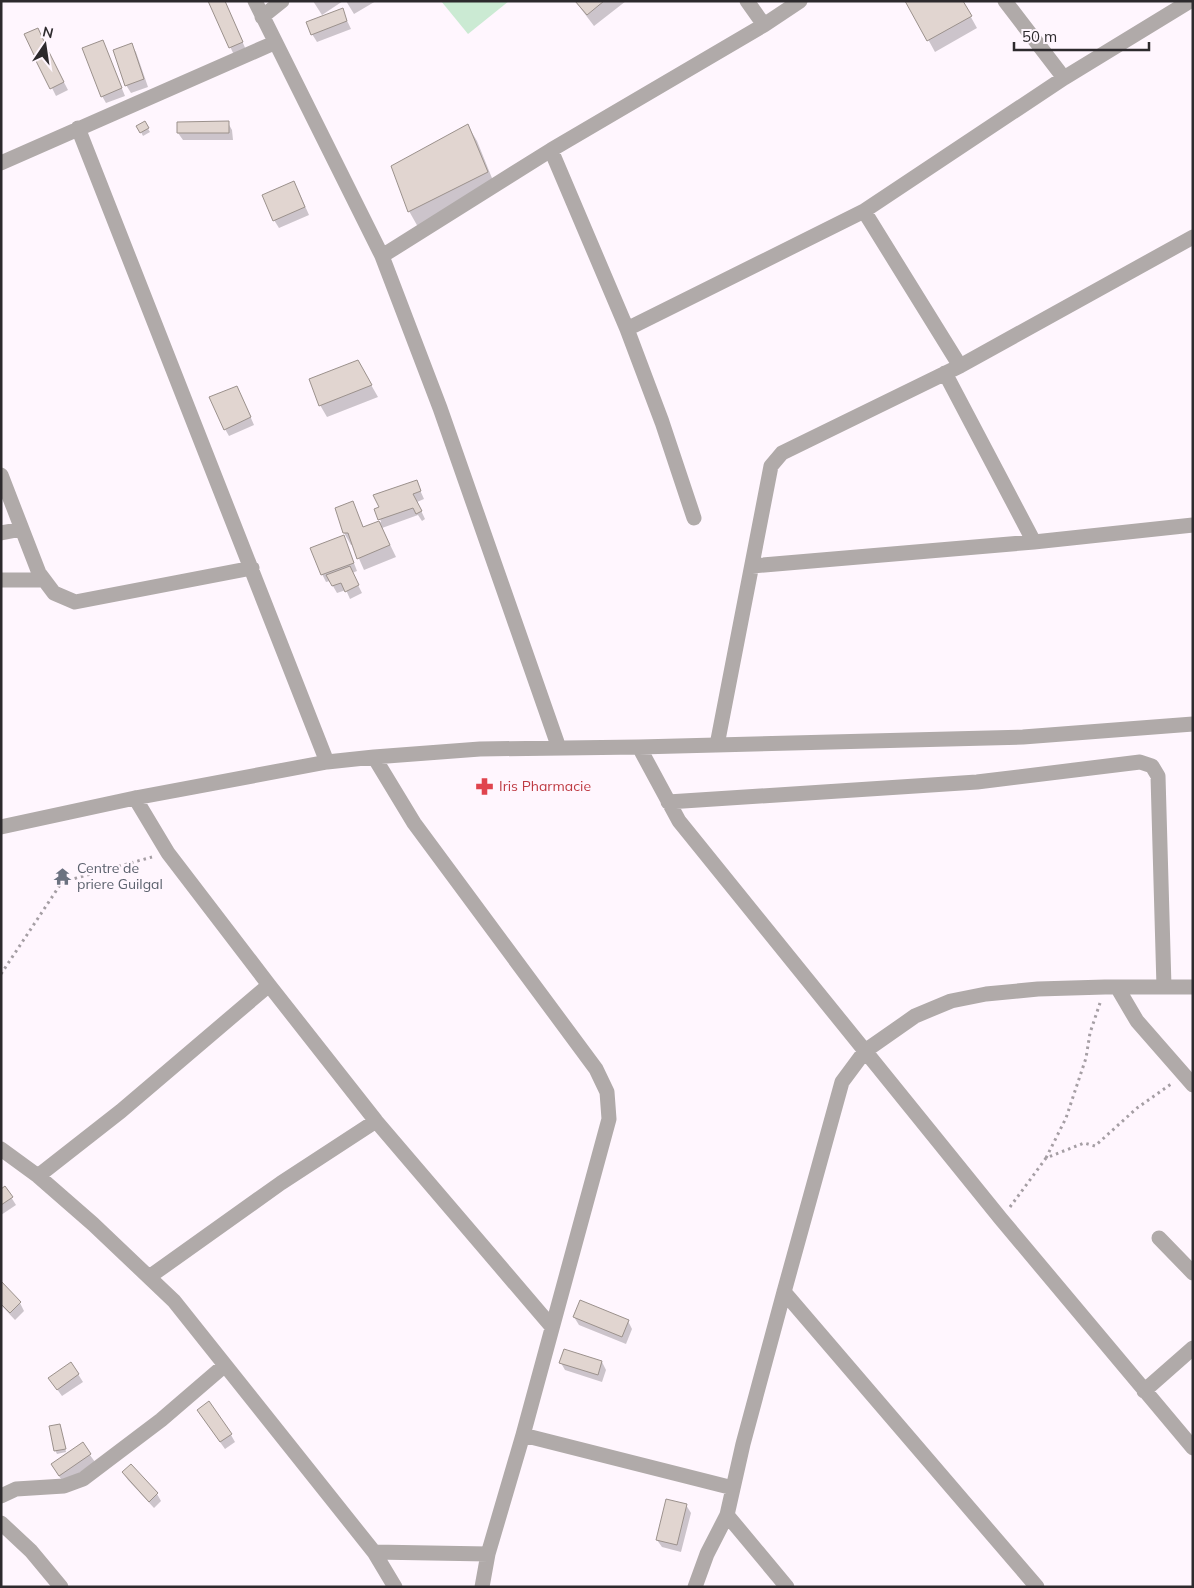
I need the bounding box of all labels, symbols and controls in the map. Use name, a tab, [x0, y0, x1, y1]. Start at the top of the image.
north arrow	[20, 20, 70, 70]
scale bar	[1014, 20, 1149, 52]
text: N	[41, 22, 55, 42]
text: 50 m	[1022, 27, 1057, 46]
pharmacy icon: Iris Pharmacie	[475, 776, 495, 796]
place label: Iris Pharmacie	[499, 777, 591, 795]
place label: Centre de priere Guilgal	[77, 859, 163, 893]
temple icon: Centre de priere Guilgal	[53, 866, 73, 886]

